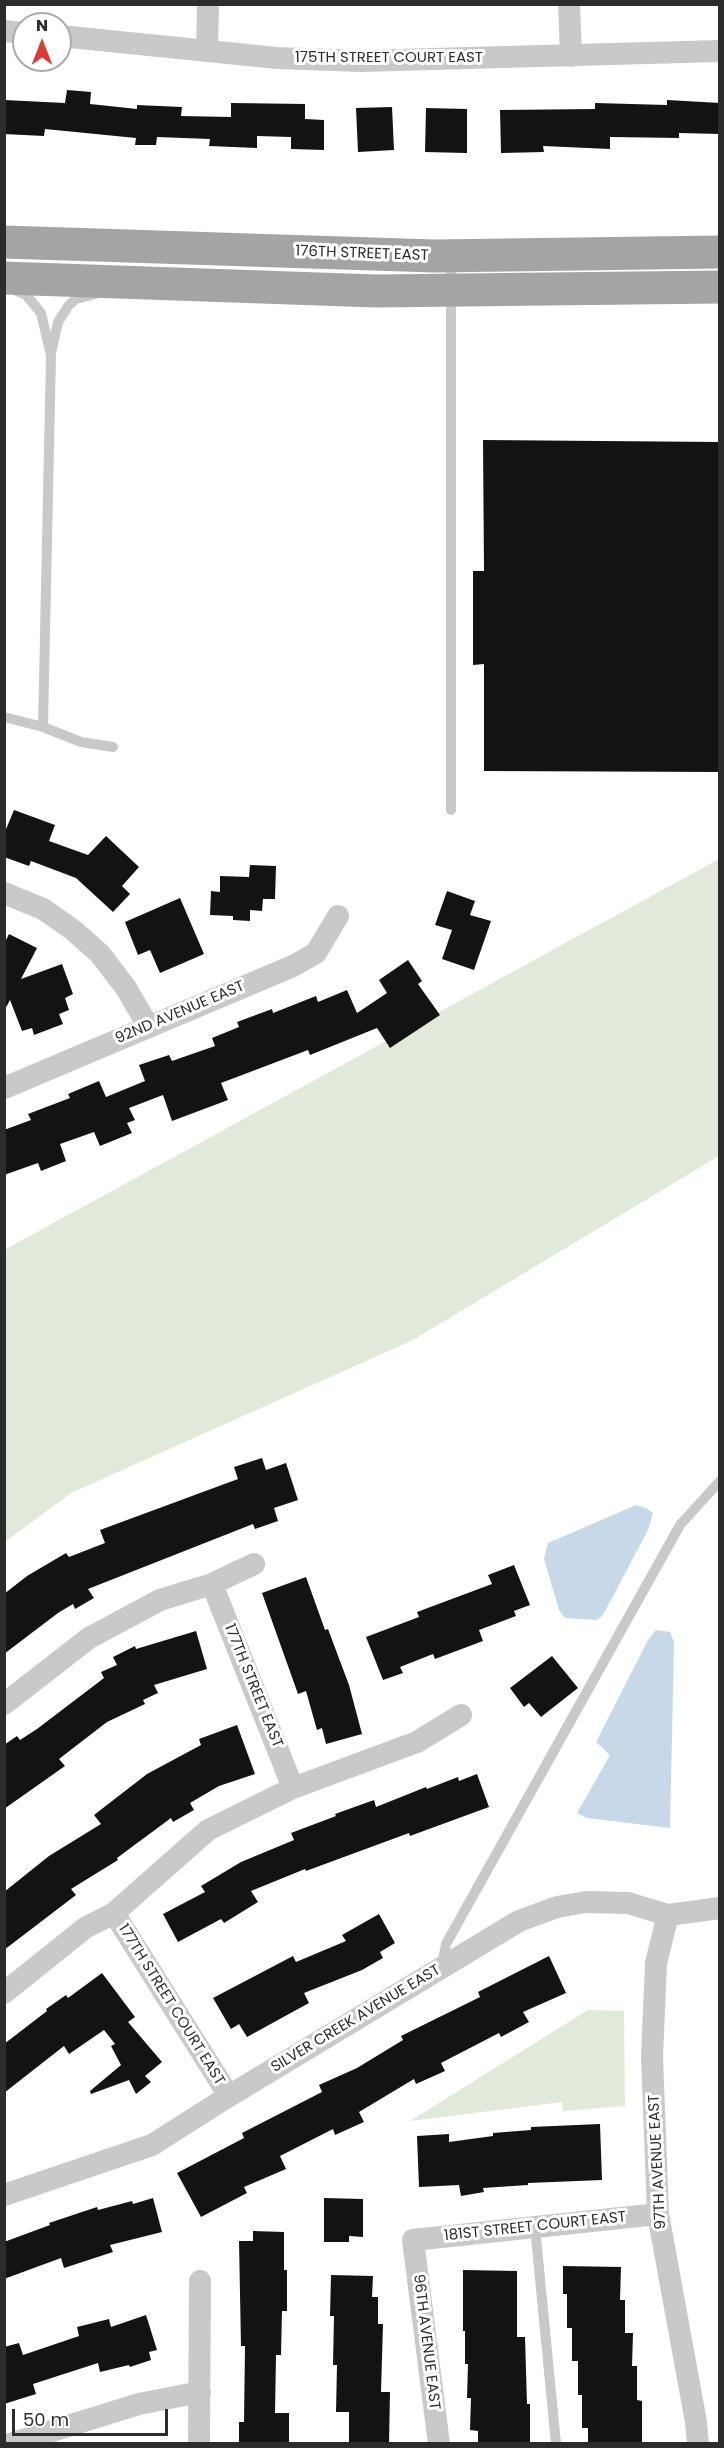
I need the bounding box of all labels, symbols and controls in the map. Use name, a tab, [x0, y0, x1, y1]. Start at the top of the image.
north arrow	[12, 12, 72, 72]
text: N	[36, 14, 48, 37]
street label: 175TH STREET COURT EAST	[295, 49, 483, 67]
street label: 176TH STREET EAST	[295, 243, 429, 265]
street label: 92ND AVENUE EAST	[113, 978, 247, 1048]
street label: 177TH STREET EAST	[220, 1621, 286, 1751]
street label: 177TH STREET COURT EAST	[114, 1921, 228, 2089]
street label: SILVER CREEK AVENUE EAST	[268, 1961, 444, 2077]
street label: 97TH AVENUE EAST	[645, 2094, 671, 2230]
street label: 181ST STREET COURT EAST	[443, 2208, 627, 2246]
street label: 96TH AVENUE EAST	[409, 2273, 443, 2411]
scale bar	[15, 2397, 171, 2435]
text: 50 m	[23, 2407, 69, 2432]

